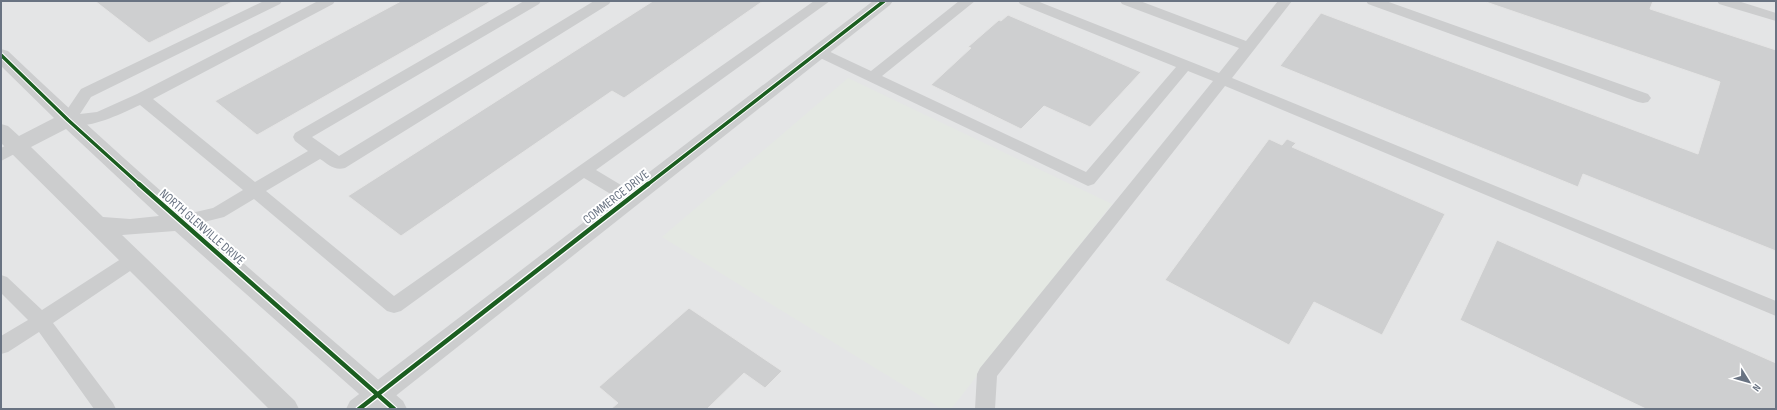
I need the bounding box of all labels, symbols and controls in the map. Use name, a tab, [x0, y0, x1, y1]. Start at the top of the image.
street label: COMMERCE DRIVE	[580, 166, 652, 228]
street label: NORTH GLENVILLE DRIVE	[156, 186, 248, 268]
north arrow	[1729, 362, 1769, 402]
text: N	[1750, 381, 1764, 394]

